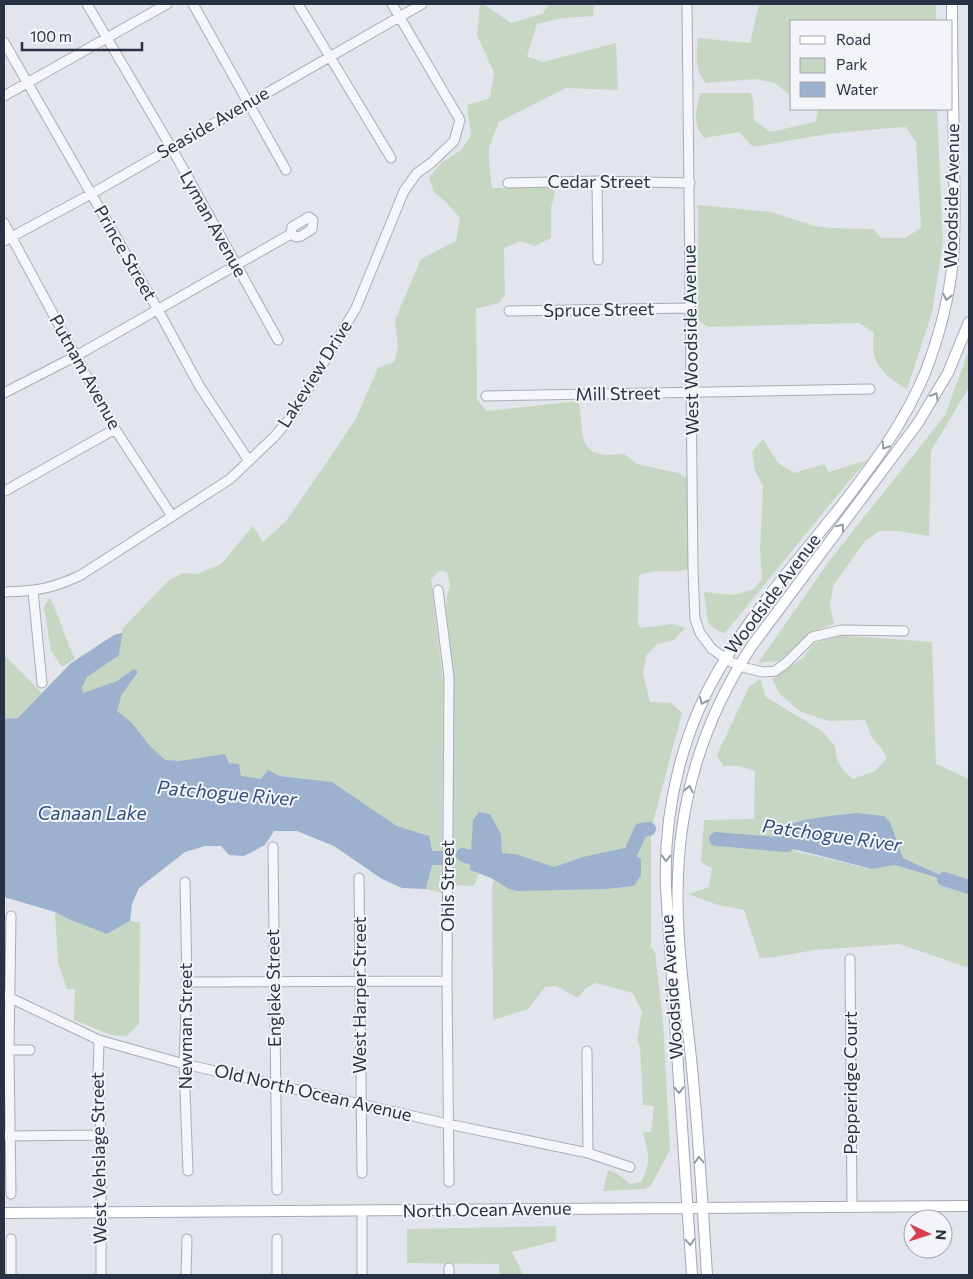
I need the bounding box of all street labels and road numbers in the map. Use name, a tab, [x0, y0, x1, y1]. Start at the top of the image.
street label: Seaside Avenue	[153, 81, 272, 163]
street label: Woodside Avenue	[939, 123, 963, 269]
street label: Lyman Avenue	[176, 167, 252, 280]
street label: Cedar Street	[547, 170, 651, 192]
street label: Prince Street	[90, 201, 162, 304]
street label: West Woodside Avenue	[677, 244, 703, 436]
street label: Spruce Street	[543, 297, 655, 321]
street label: Putnam Avenue	[45, 310, 126, 433]
street label: Lakeview Drive	[272, 316, 356, 431]
street label: Mill Street	[575, 381, 661, 405]
street label: Woodside Avenue	[720, 529, 825, 658]
street label: Ohls Street	[436, 840, 458, 932]
street label: Woodside Avenue	[655, 914, 687, 1060]
street label: West Harper Street	[348, 916, 370, 1074]
street label: Engleke Street	[261, 929, 285, 1047]
street label: Newman Street	[174, 962, 196, 1090]
street label: Pepperidge Court	[839, 1011, 861, 1155]
street label: Old North Ocean Avenue	[212, 1059, 414, 1125]
street label: West Vehslage Street	[86, 1072, 110, 1244]
street label: North Ocean Avenue	[402, 1197, 572, 1221]

